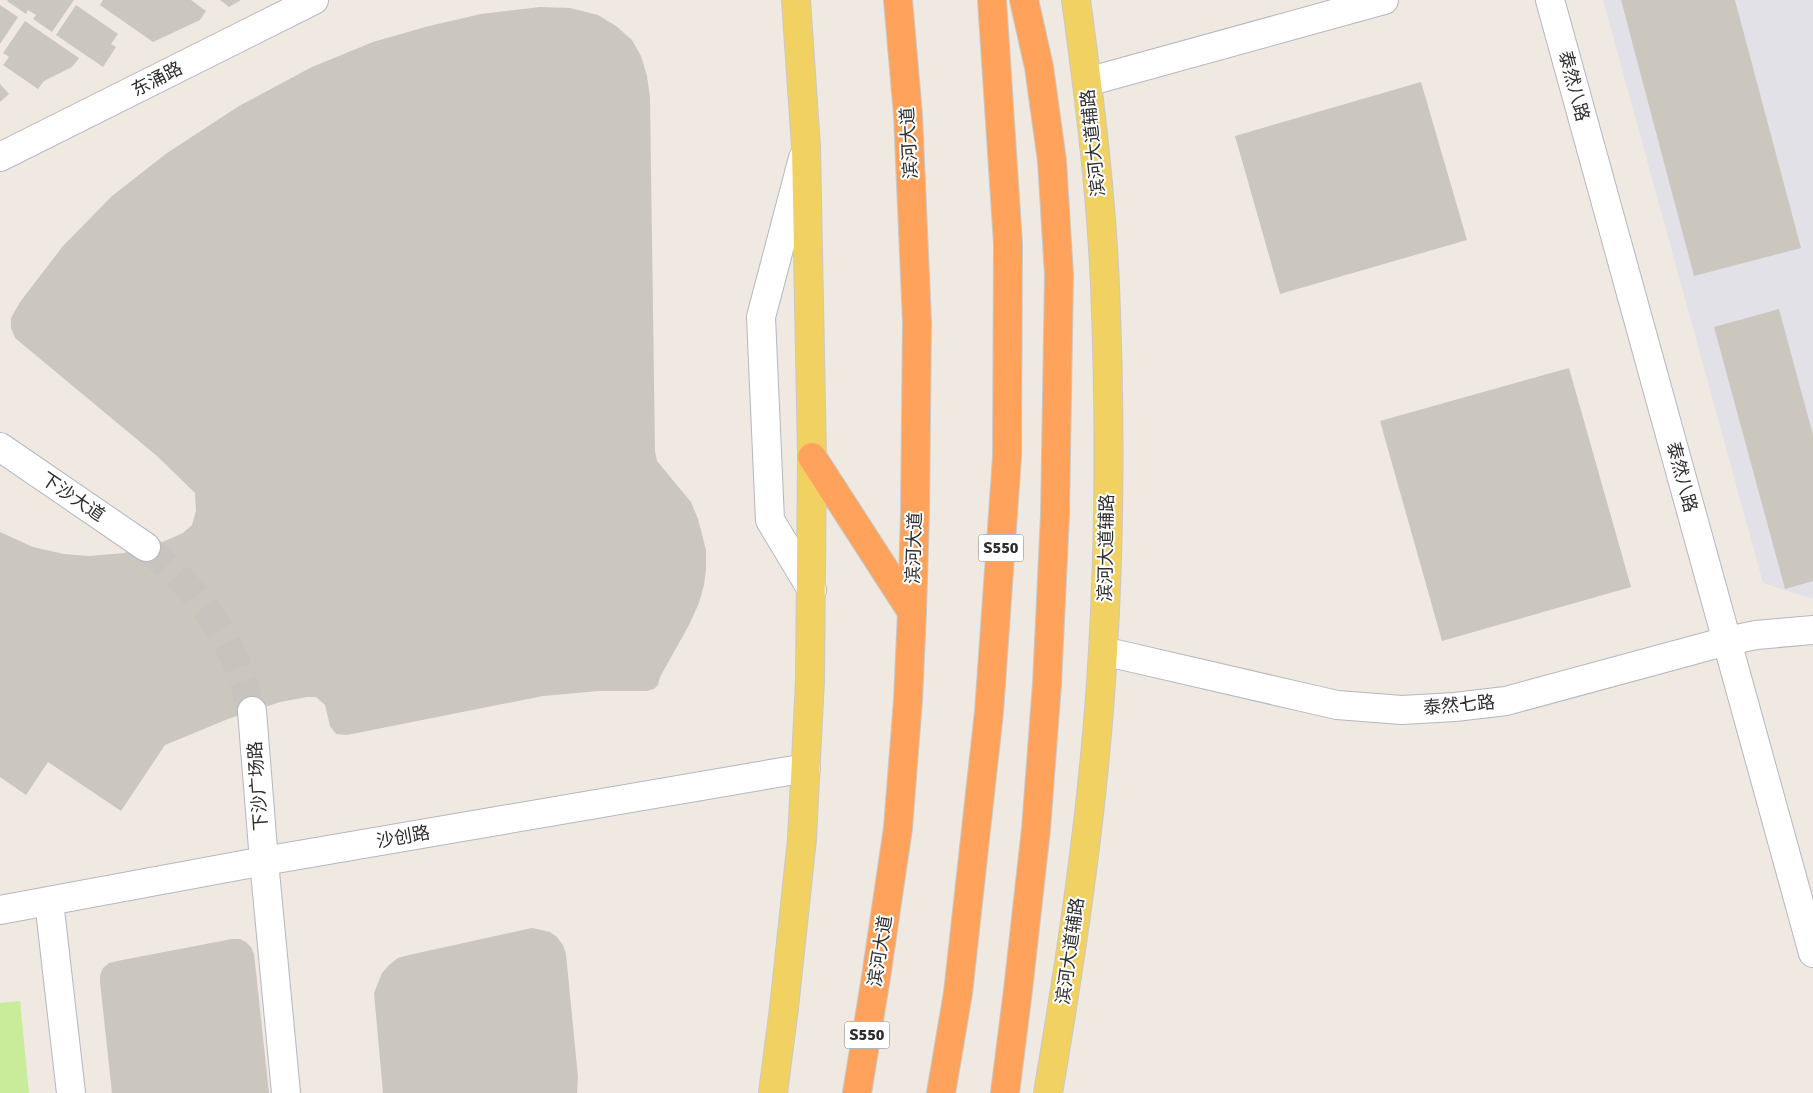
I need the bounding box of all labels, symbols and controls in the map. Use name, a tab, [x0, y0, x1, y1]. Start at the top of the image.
street label: 泰然八路	[1554, 48, 1594, 124]
street label: 东涌路	[128, 57, 186, 101]
street label: 滨河大道辅路	[1076, 88, 1110, 198]
street label: 滨河大道	[896, 106, 922, 180]
street label: 泰然八路	[1662, 439, 1702, 515]
street label: 下沙大道	[37, 468, 109, 526]
street label: 滨河大道辅路	[1094, 494, 1118, 602]
street label: 滨河大道	[902, 512, 926, 584]
road number: S550	[978, 534, 1024, 562]
street label: 泰然七路	[1422, 691, 1496, 719]
street label: 下沙广场路	[244, 740, 272, 832]
street label: 沙创路	[375, 821, 431, 853]
street label: 滨河大道辅路	[1052, 896, 1088, 1006]
street label: 滨河大道	[864, 914, 896, 988]
road number: S550	[844, 1022, 890, 1048]

